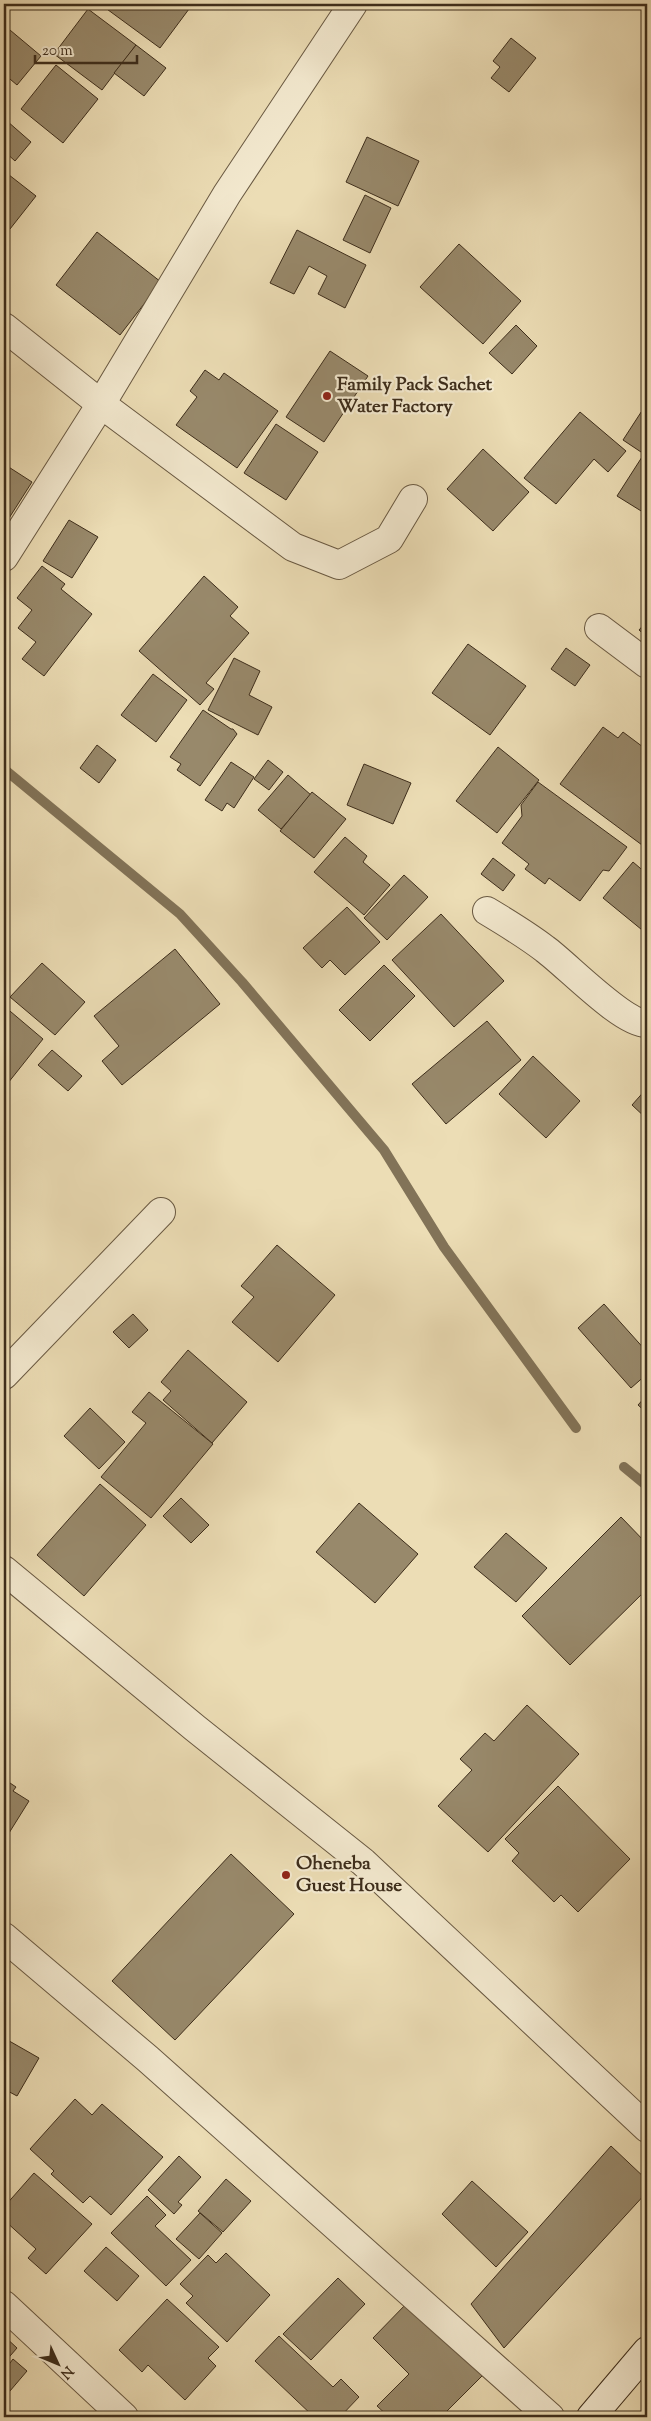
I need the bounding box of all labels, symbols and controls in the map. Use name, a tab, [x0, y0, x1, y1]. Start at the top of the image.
scale bar	[35, 32, 138, 64]
text: 20 m	[42, 41, 73, 62]
place label: Family Pack Sachet Water Factory	[337, 372, 493, 421]
marker: Family Pack Sachet Water Factory	[321, 390, 333, 402]
place label: Oheneba Guest House	[296, 1851, 402, 1900]
marker: Oheneba Guest House	[280, 1869, 292, 1881]
north arrow	[32, 2338, 82, 2388]
text: N	[55, 2361, 77, 2383]

